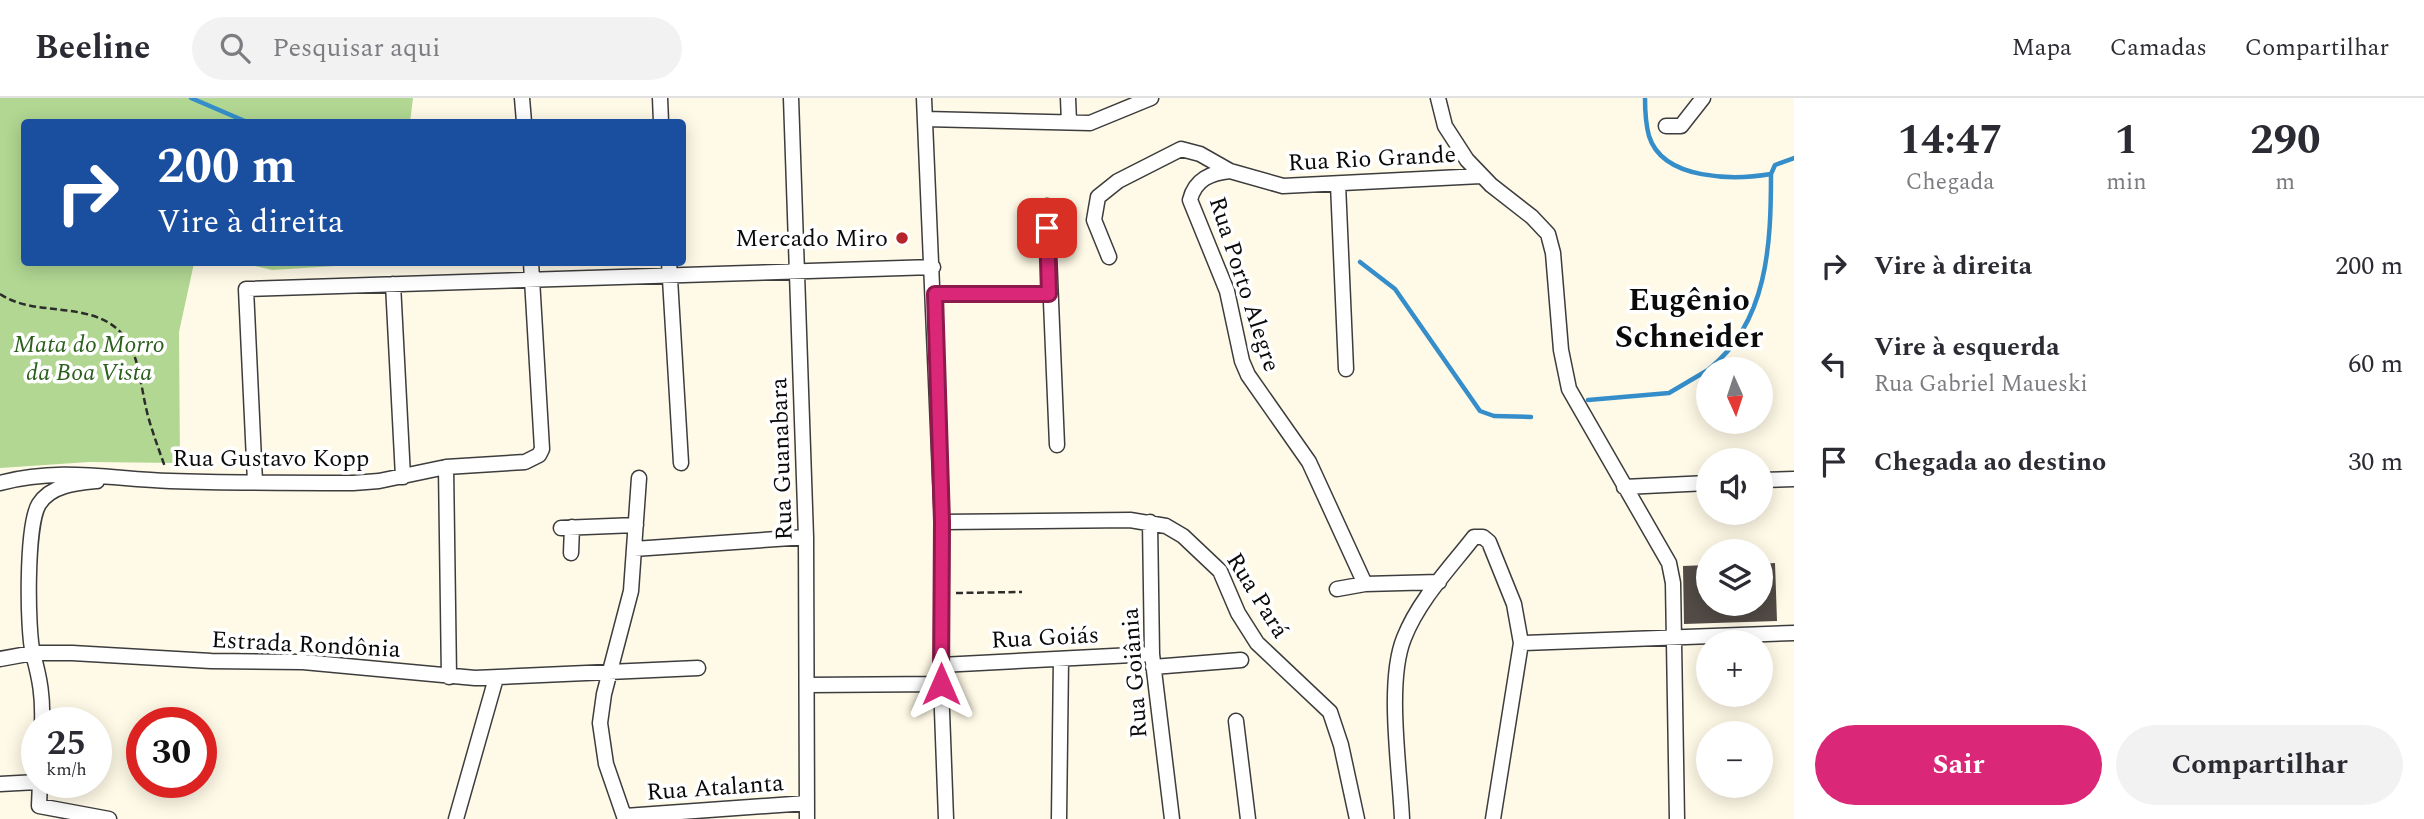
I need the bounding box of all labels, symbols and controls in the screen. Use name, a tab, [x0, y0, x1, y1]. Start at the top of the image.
search box	[192, 17, 682, 80]
text: Beeline	[35, 23, 150, 73]
text: Pesquisar aqui	[272, 28, 440, 68]
icon: search	[216, 29, 254, 67]
text: Mapa	[2012, 30, 2072, 66]
text: Camadas	[2110, 30, 2207, 66]
text: Compartilhar	[2245, 30, 2389, 66]
text: 14:47	[1897, 109, 2003, 172]
text: 1	[2115, 109, 2138, 172]
text: 290	[2250, 109, 2321, 172]
text: 200 m	[157, 130, 296, 205]
street label: Rua Rio Grande	[1287, 137, 1457, 181]
icon: right	[42, 147, 133, 238]
text: Chegada	[1906, 165, 1995, 200]
text: min	[2106, 165, 2147, 200]
text: m	[2275, 165, 2295, 200]
street label: Rua Porto Alegre	[1199, 192, 1289, 377]
text: Vire à direita	[157, 198, 344, 247]
pin	[1017, 198, 1077, 258]
icon: arrive	[1028, 209, 1066, 247]
place label: Mercado Miro	[735, 221, 888, 257]
marker: Mercado Miro	[894, 230, 910, 246]
text: Vire à direita	[1874, 246, 2032, 286]
text: 200 m	[2335, 246, 2403, 286]
icon: right	[1815, 247, 1853, 285]
district label: Eugênio Schneider	[1615, 276, 1764, 362]
park label: Mata do Morro da Boa Vista	[13, 327, 165, 391]
text: Vire à esquerda	[1874, 327, 2060, 367]
text: 60 m	[2348, 344, 2403, 384]
icon: left	[1815, 345, 1853, 383]
north arrow	[1696, 357, 1773, 434]
map controls	[1696, 357, 1773, 798]
text: Rua Gabriel Maueski	[1874, 367, 2088, 402]
street label: Rua Guanabara	[761, 377, 803, 541]
street label: Rua Gustavo Kopp	[173, 441, 369, 477]
text: Chegada ao destino	[1874, 442, 2106, 482]
text: 30 m	[2348, 442, 2403, 482]
icon: arrive	[1815, 443, 1853, 481]
button: sound	[1696, 448, 1773, 525]
button: layers	[1696, 539, 1773, 616]
street label: Rua Pará	[1217, 546, 1298, 646]
street label: Rua Goiânia	[1112, 606, 1158, 739]
street label: Rua Goiás	[990, 617, 1100, 659]
street label: Estrada Rondônia	[210, 622, 402, 668]
button: +	[1696, 630, 1773, 707]
position arrow	[904, 647, 978, 721]
speed limit sign: 30	[126, 707, 217, 798]
text: 25	[47, 717, 86, 770]
button: −	[1696, 721, 1773, 798]
button: Sair	[1815, 725, 2102, 805]
button: Compartilhar	[2116, 725, 2403, 805]
text: km/h	[46, 756, 87, 783]
street label: Rua Atalanta	[645, 765, 785, 811]

